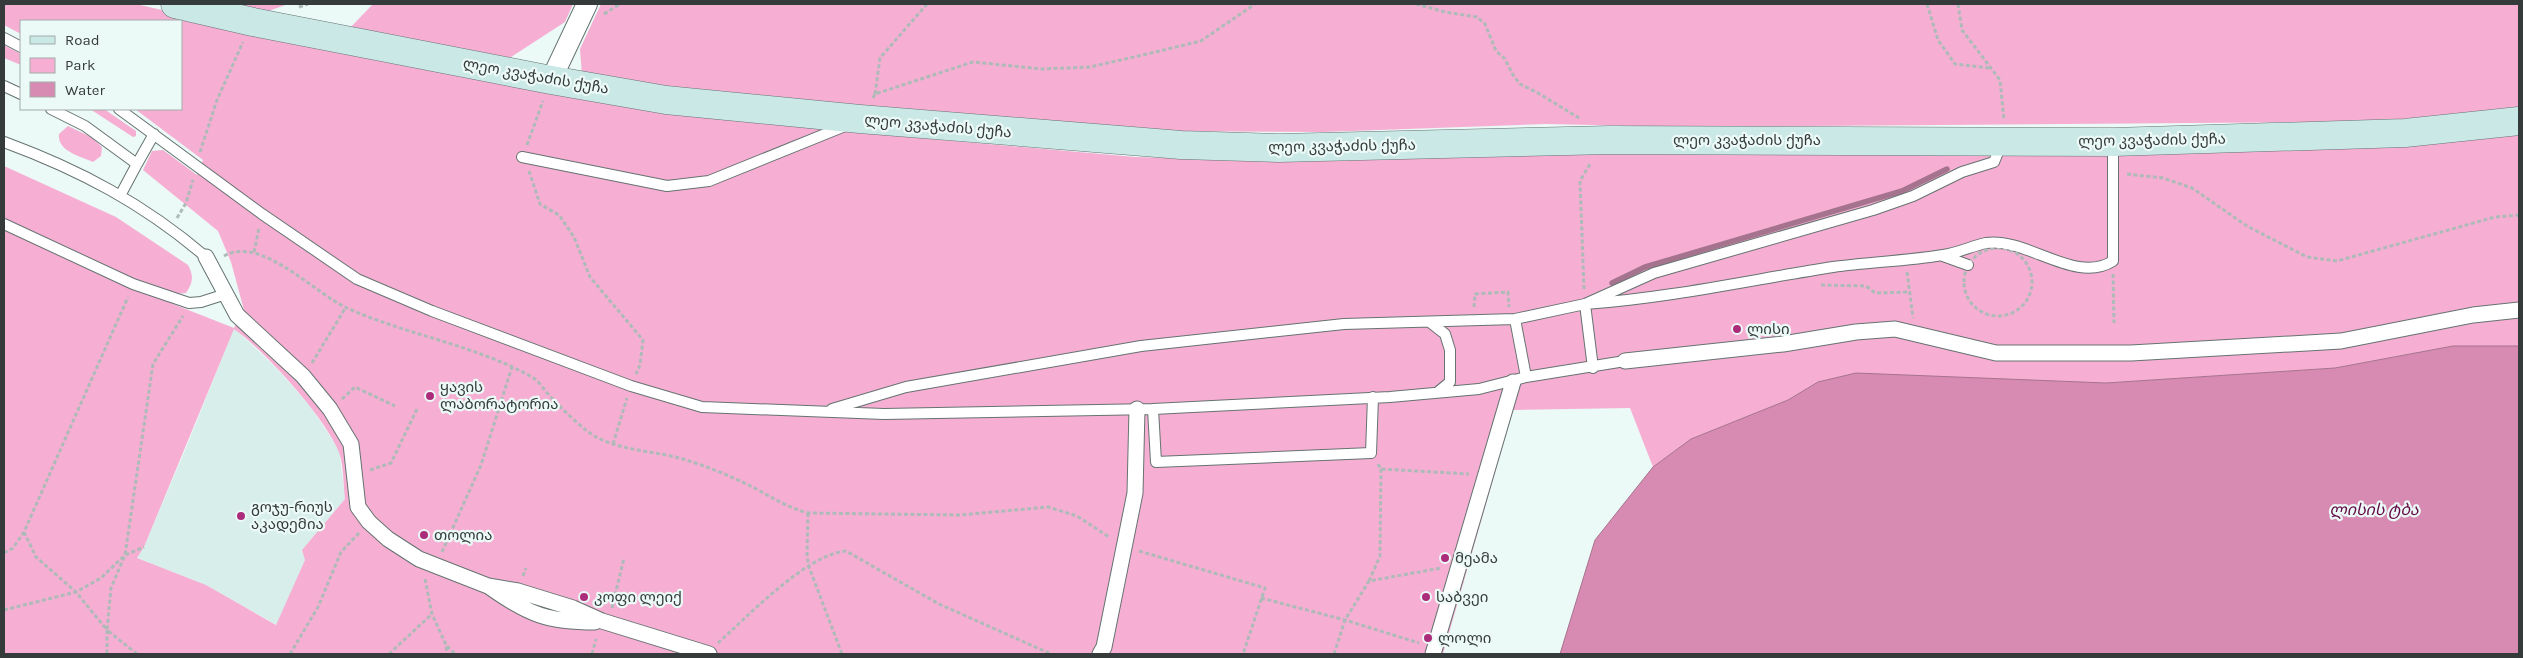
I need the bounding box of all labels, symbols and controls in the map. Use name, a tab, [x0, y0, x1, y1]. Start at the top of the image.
legend	[20, 20, 182, 110]
text: Road	[65, 31, 100, 49]
street label: ლეო კვაჭაძის ქუჩა	[462, 54, 610, 98]
text: Park	[65, 56, 95, 74]
text: Water	[65, 81, 106, 99]
street label: ლეო კვაჭაძის ქუჩა	[864, 111, 1012, 141]
street label: ლეო კვაჭაძის ქუჩა	[2078, 130, 2226, 150]
street label: ლეო კვაჭაძის ქუჩა	[1673, 131, 1821, 149]
street label: ლეო კვაჭაძის ქუჩა	[1268, 136, 1416, 156]
place label: ლისი	[1747, 320, 1790, 338]
marker: ლისი	[1731, 323, 1743, 335]
place label: ყავის ლაბორატორია	[440, 378, 558, 413]
marker: ყავის ლაბორატორია	[424, 390, 436, 402]
place label: გოჯუ-რიუს აკადემია	[251, 498, 333, 533]
water label: ლისის ტბა	[2329, 500, 2419, 519]
marker: გოჯუ-რიუს აკადემია	[235, 510, 247, 522]
place label: თოლია	[434, 526, 492, 544]
marker: თოლია	[418, 529, 430, 541]
place label: მეამა	[1455, 549, 1498, 567]
marker: მეამა	[1439, 552, 1451, 564]
place label: კოფი ლეიქ	[594, 588, 682, 606]
place label: საბვეი	[1436, 588, 1488, 606]
marker: კოფი ლეიქ	[578, 591, 590, 603]
marker: საბვეი	[1420, 591, 1432, 603]
place label: ლოლი	[1438, 629, 1491, 647]
marker: ლოლი	[1422, 632, 1434, 644]

